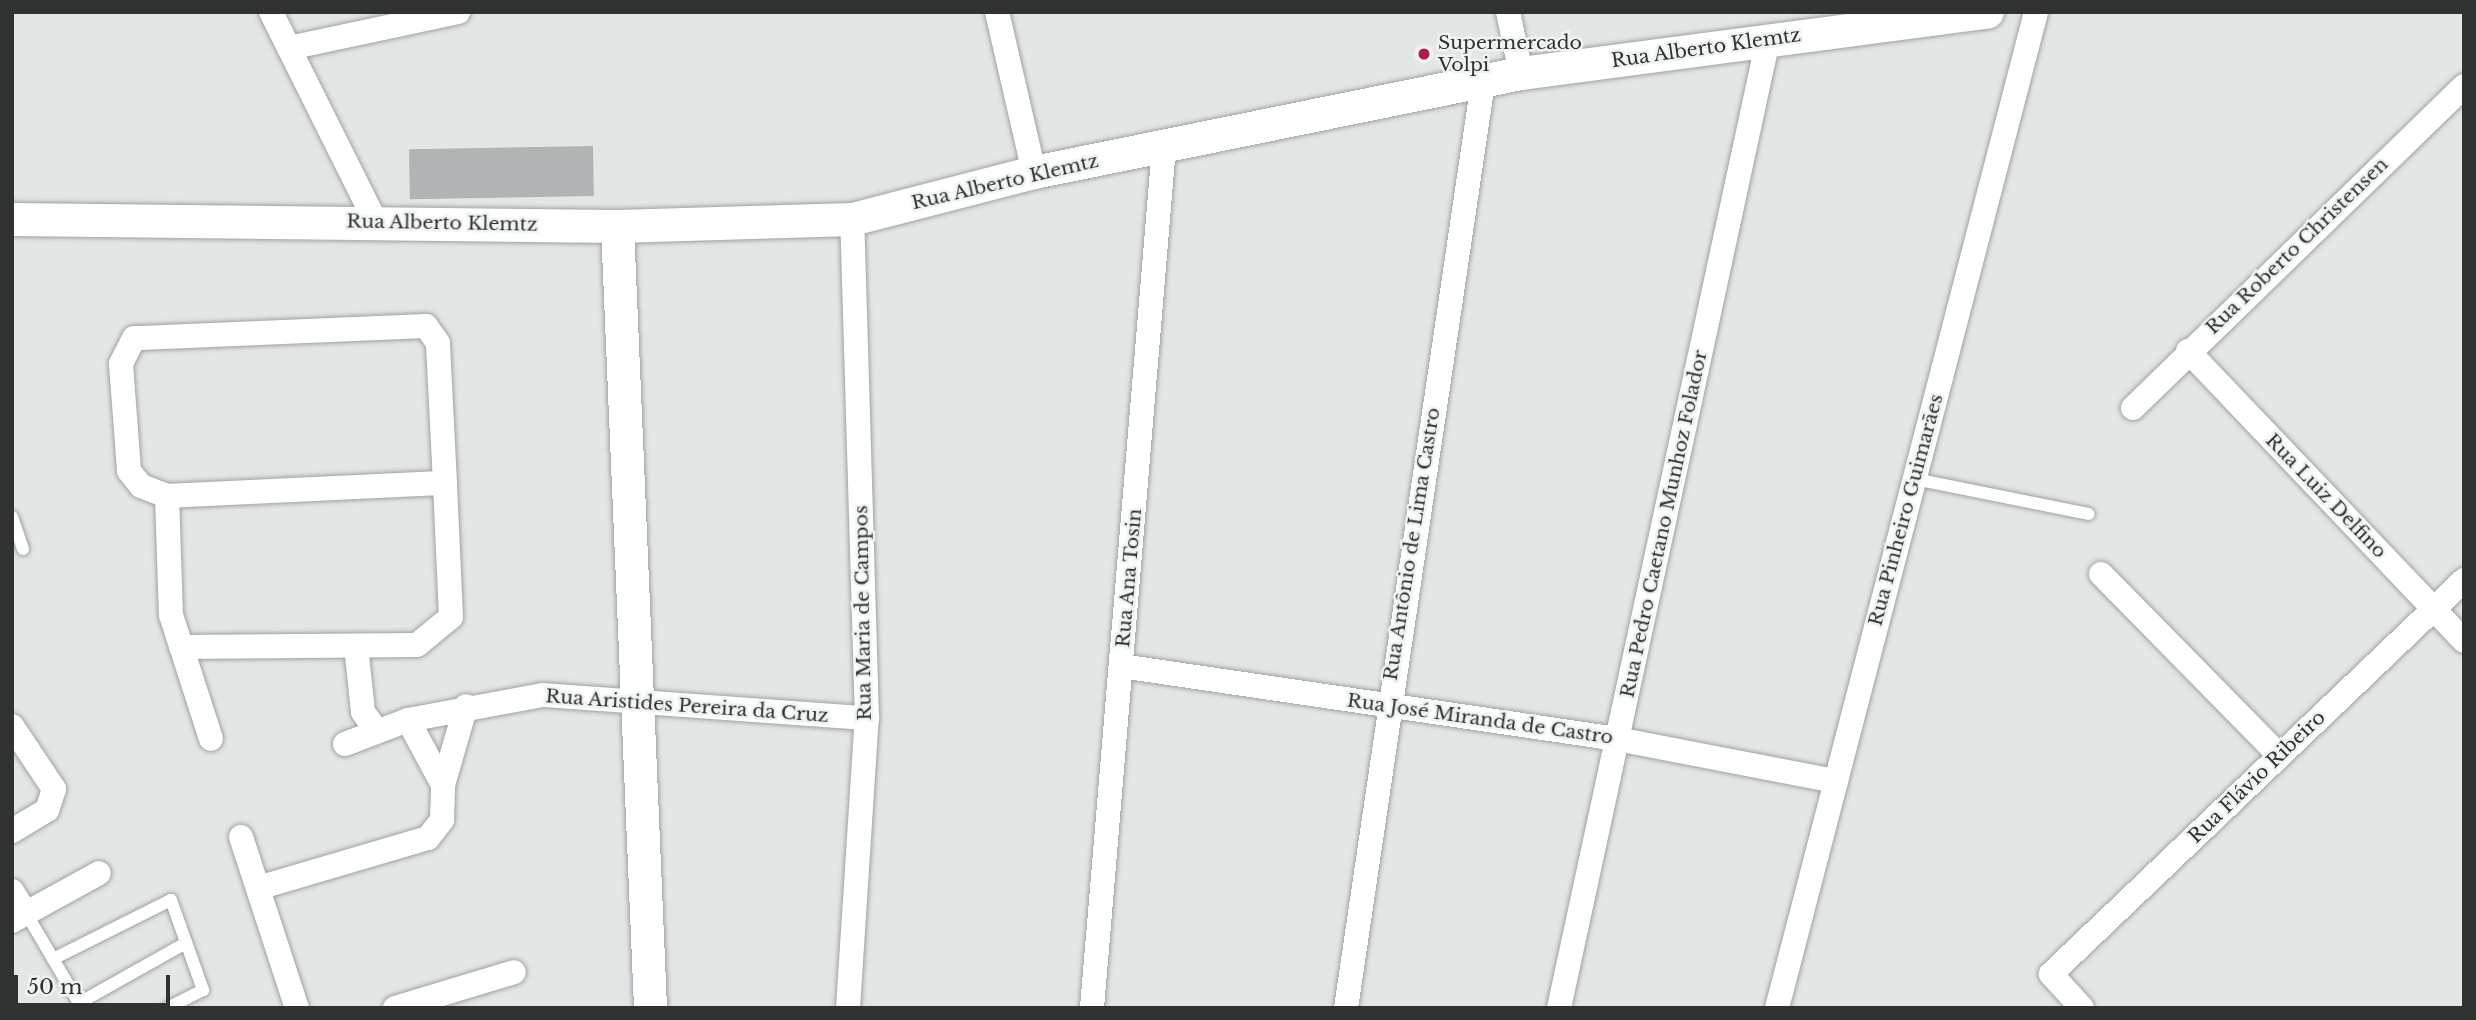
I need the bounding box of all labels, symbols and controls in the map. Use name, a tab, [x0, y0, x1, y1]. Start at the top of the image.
street label: Rua Alberto Klemtz	[1609, 23, 1803, 73]
place label: Supermercado Volpi	[1438, 32, 1582, 76]
marker: Supermercado Volpi	[1416, 46, 1432, 62]
street label: Rua Alberto Klemtz	[909, 149, 1101, 215]
street label: Rua Roberto Christensen	[2201, 153, 2393, 339]
street label: Rua Alberto Klemtz	[346, 210, 538, 236]
street label: Rua Pedro Caetano Munhoz Folador	[1616, 348, 1712, 700]
street label: Rua Pinheiro Guimarães	[1864, 392, 1948, 628]
street label: Rua Antônio de Lima Castro	[1379, 405, 1445, 683]
street label: Rua Luiz Delfino	[2261, 429, 2391, 563]
street label: Rua Maria de Campos	[850, 505, 876, 721]
street label: Rua Ana Tosin	[1111, 507, 1147, 649]
street label: Rua Aristides Pereira da Cruz	[544, 685, 830, 727]
street label: Rua José Miranda de Castro	[1345, 689, 1615, 749]
street label: Rua Flávio Ribeiro	[2184, 706, 2330, 848]
scale bar	[18, 960, 173, 1004]
text: 50 m	[27, 974, 82, 1000]

